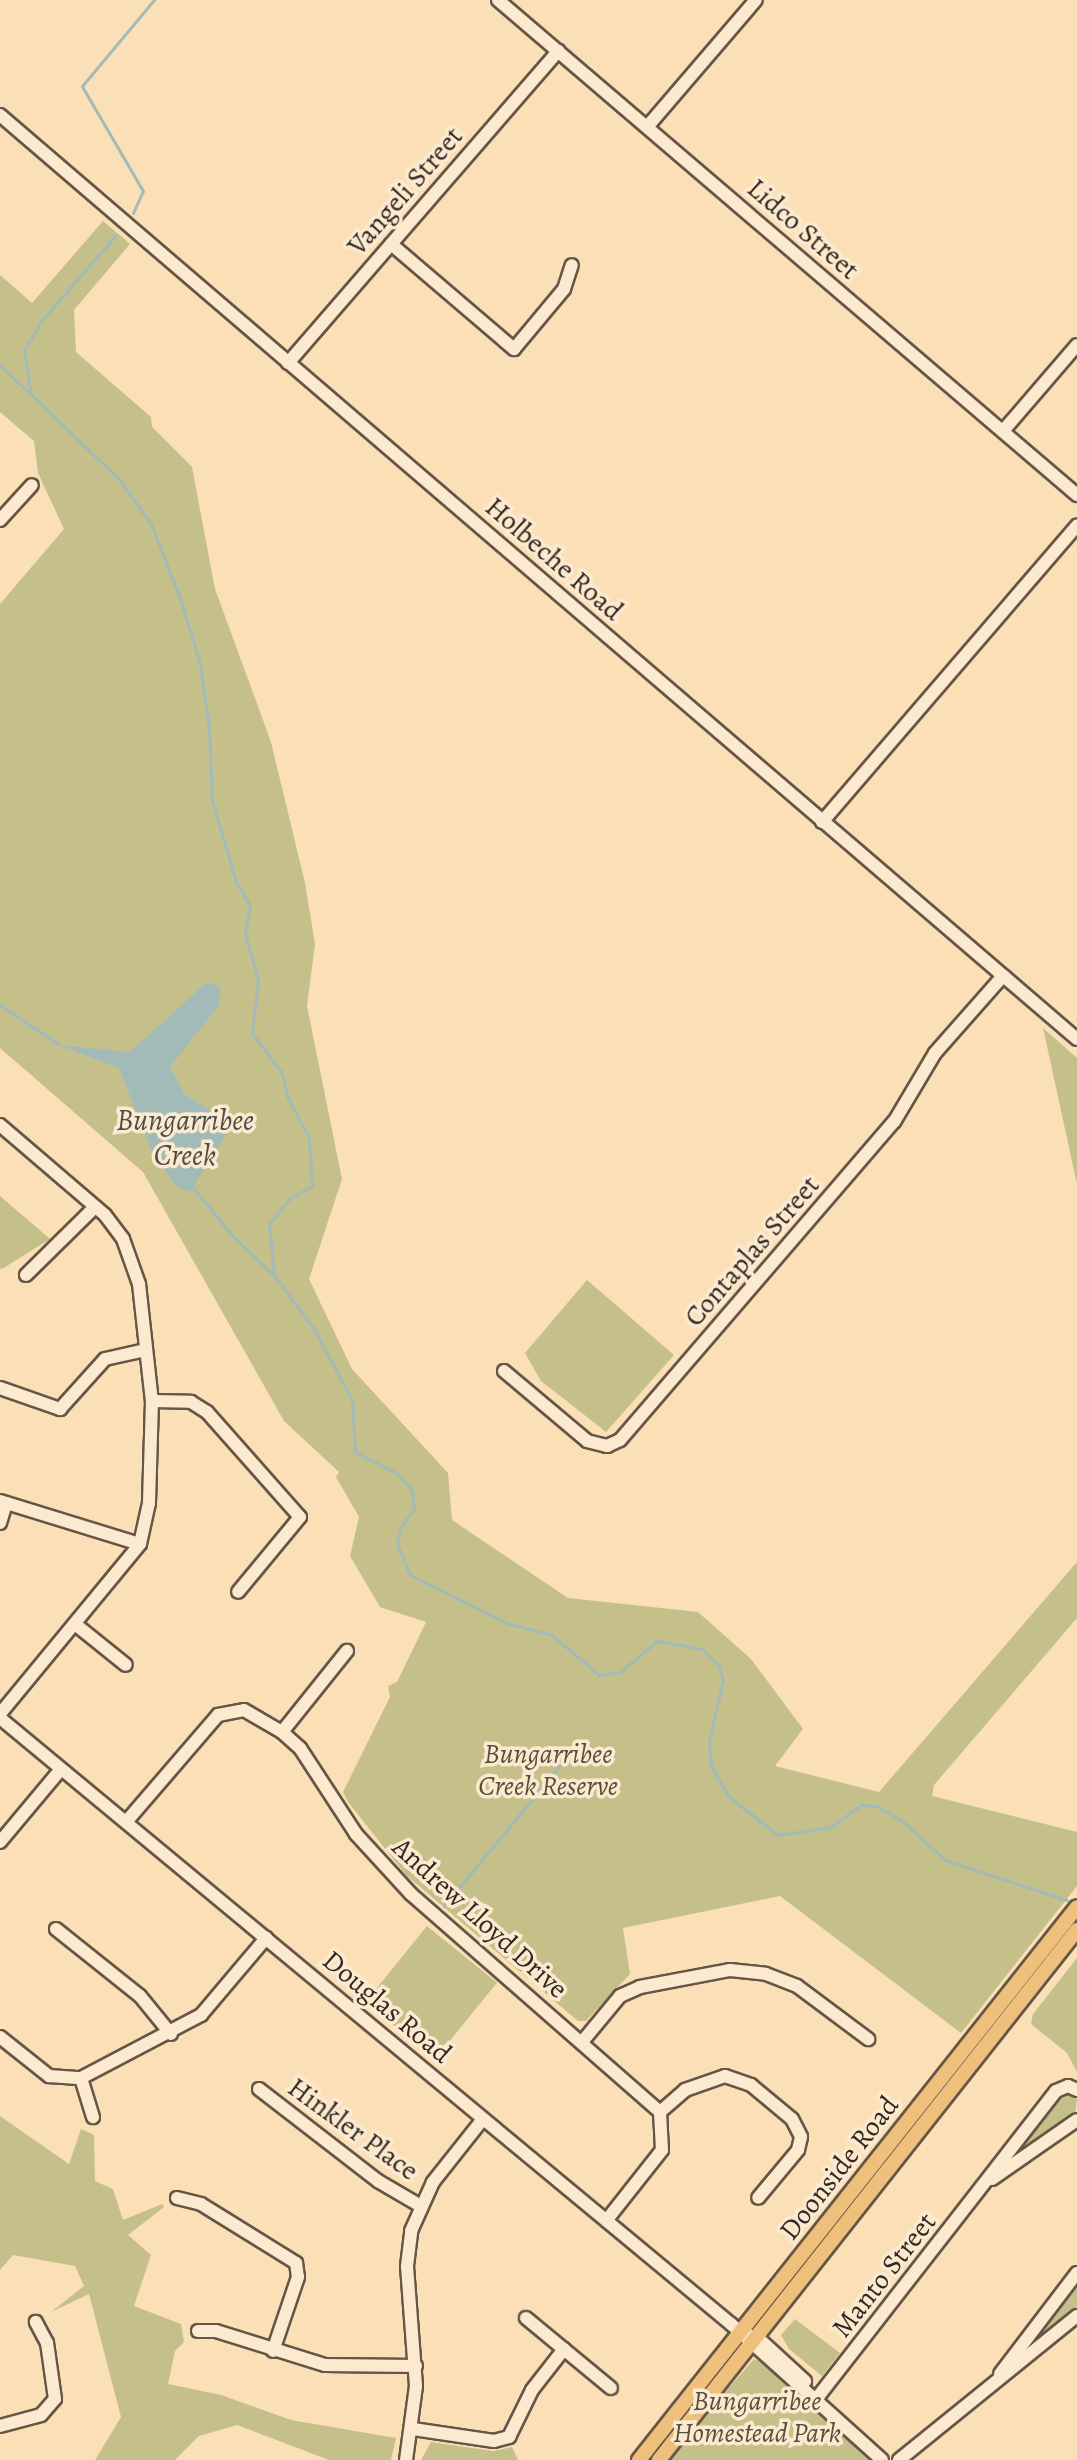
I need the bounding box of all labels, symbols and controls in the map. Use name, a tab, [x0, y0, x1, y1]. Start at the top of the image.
street label: Vangeli Street	[340, 120, 470, 262]
street label: Lidco Street	[740, 171, 866, 287]
street label: Holbeche Road	[478, 490, 630, 628]
water label: Bungarribee Creek	[116, 1102, 254, 1172]
street label: Contaplas Street	[677, 1169, 827, 1333]
park label: Bungarribee Creek Reserve	[478, 1737, 618, 1803]
street label: Andrew Lloyd Drive	[385, 1830, 575, 2006]
street label: Douglas Road	[316, 1943, 458, 2071]
street label: Hinkler Place	[281, 2070, 425, 2188]
street label: Doonside Road	[772, 2089, 906, 2247]
street label: Manto Street	[825, 2206, 943, 2344]
park label: Bungarribee Homestead Park	[673, 2384, 841, 2450]

